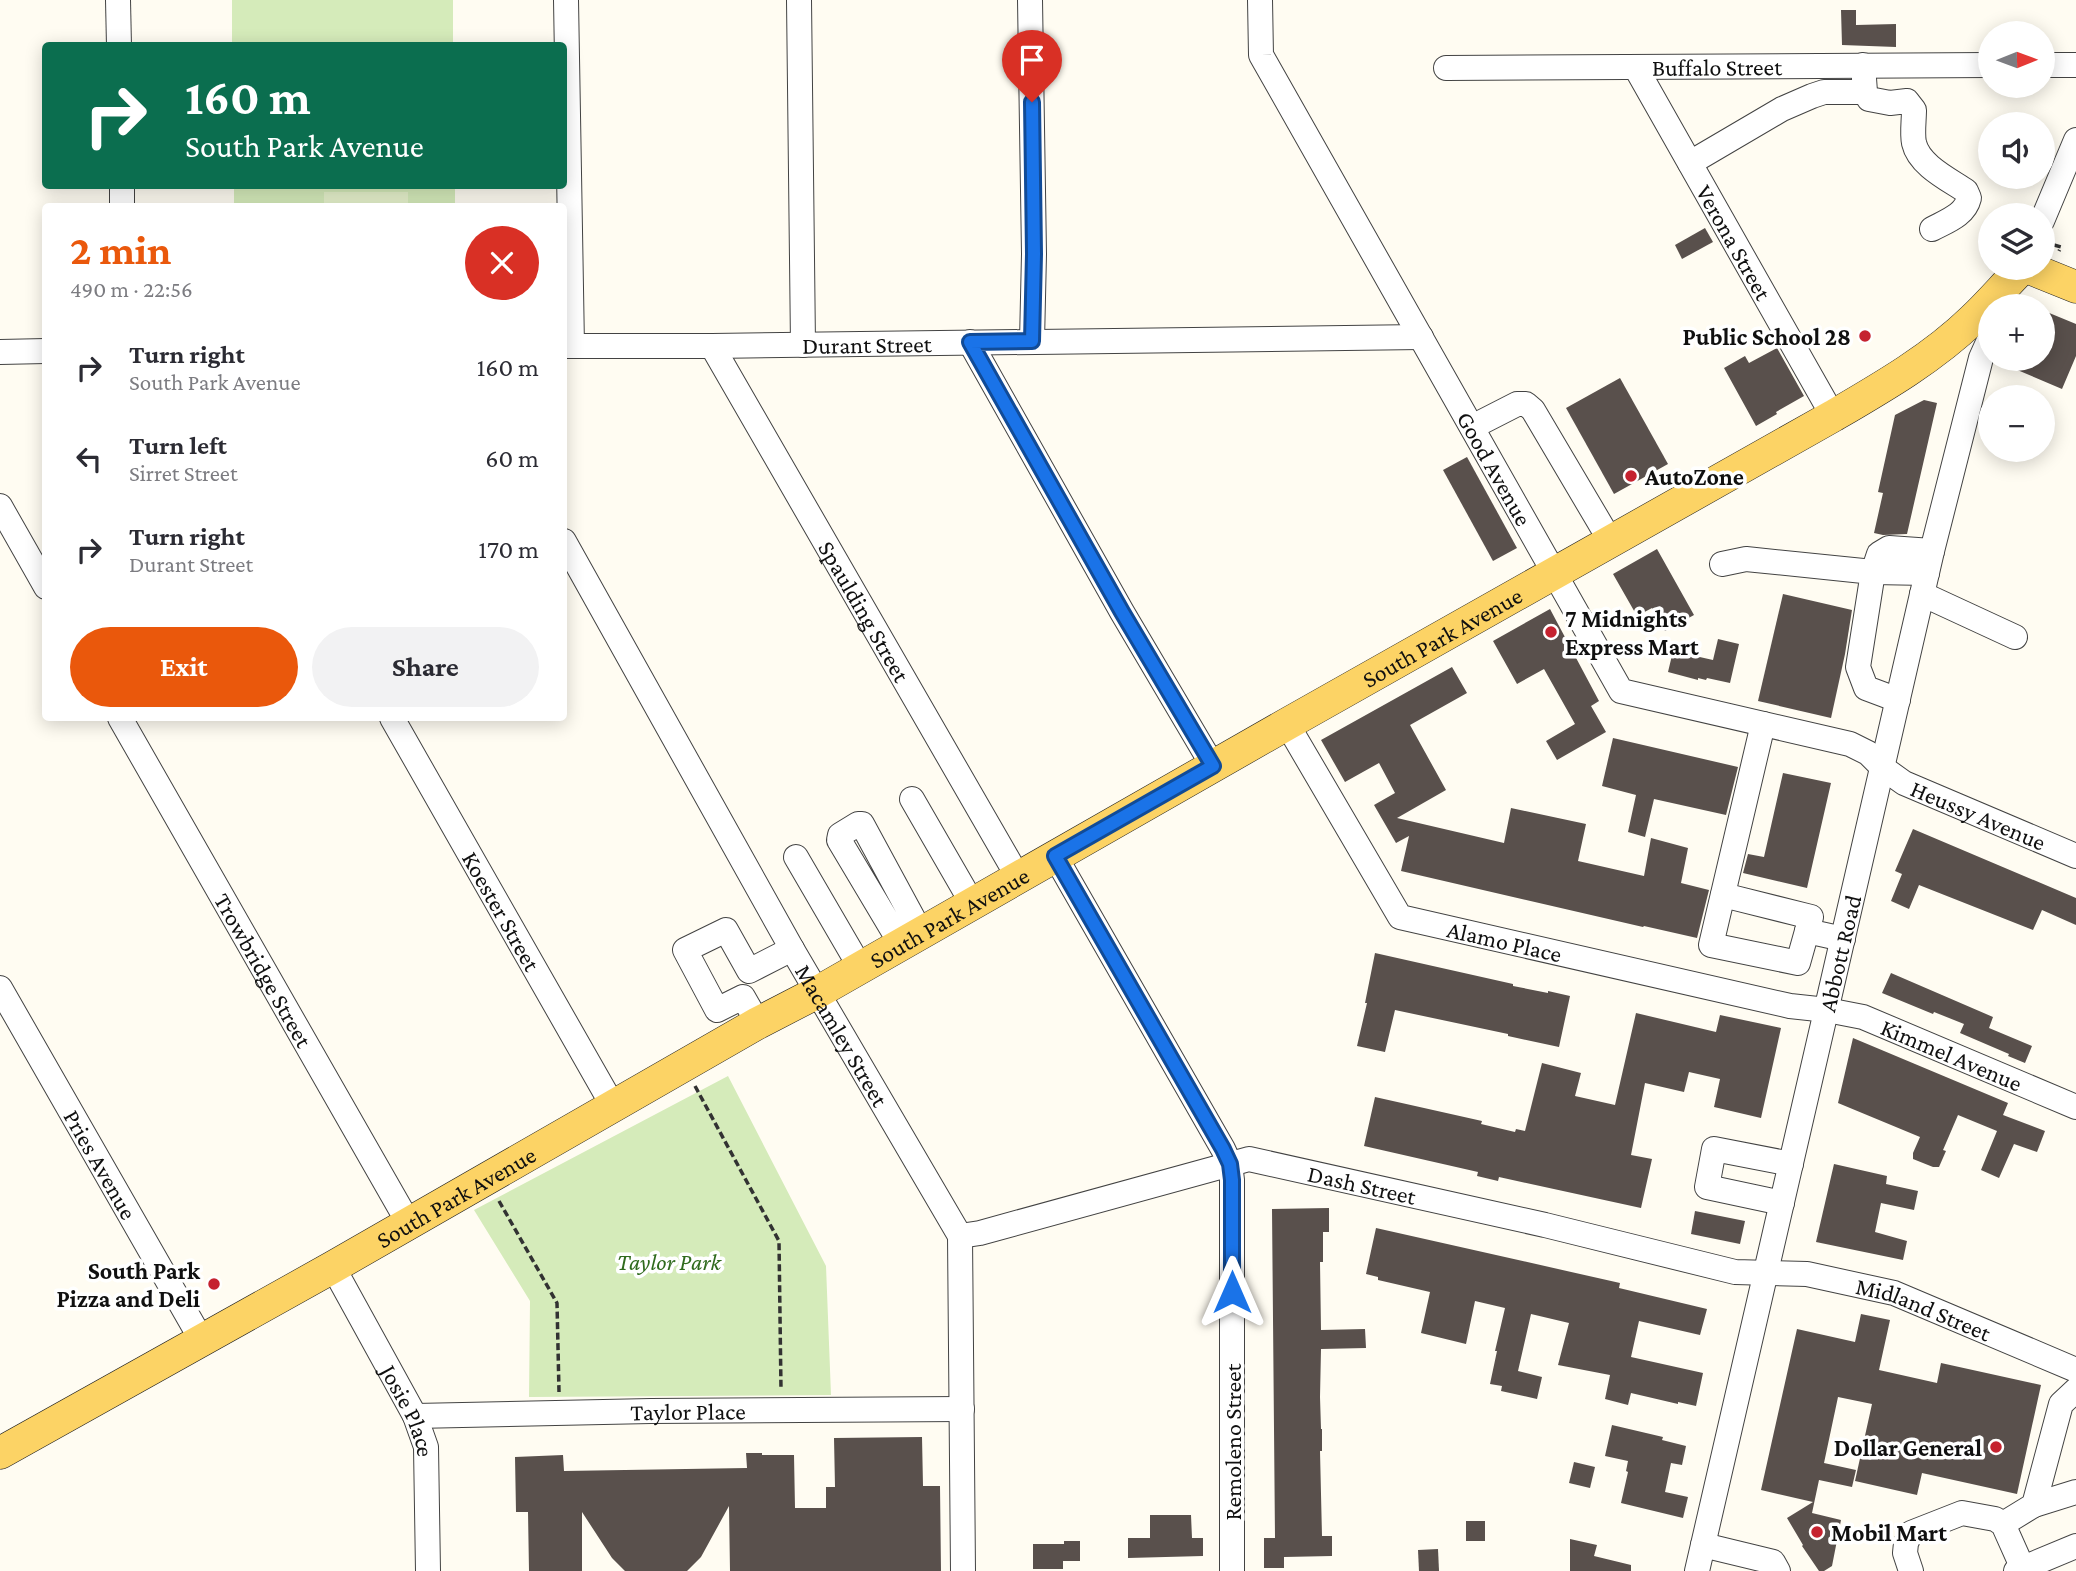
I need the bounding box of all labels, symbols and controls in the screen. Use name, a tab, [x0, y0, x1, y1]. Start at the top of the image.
north arrow	[1978, 21, 2054, 98]
map controls	[1978, 21, 2055, 462]
pin	[1002, 30, 1062, 102]
icon: arrive	[1013, 41, 1051, 79]
street label: Buffalo Street	[1652, 53, 1783, 80]
icon: right	[70, 70, 161, 161]
text: 160 m	[185, 70, 311, 125]
button: sound	[1978, 112, 2055, 189]
text: South Park Avenue	[185, 128, 424, 164]
street label: Verona Street	[1691, 180, 1778, 305]
button: layers	[1978, 203, 2055, 280]
text: 2 min	[70, 226, 171, 273]
button: close	[465, 226, 539, 300]
text: 490 m · 22:56	[70, 276, 193, 302]
button: +	[1978, 294, 2055, 371]
place label: Public School 28	[1682, 323, 1851, 350]
marker: Public School 28	[1857, 328, 1873, 344]
street label: Durant Street	[802, 330, 933, 358]
text: Turn right	[129, 340, 245, 369]
icon: right	[70, 349, 108, 387]
text: 160 m	[477, 353, 539, 382]
text: South Park Avenue	[129, 369, 301, 395]
button: −	[1978, 385, 2055, 462]
street label: Good Avenue	[1452, 407, 1538, 530]
text: Turn left	[129, 431, 227, 460]
icon: left	[70, 440, 108, 478]
text: 60 m	[485, 444, 539, 473]
text: Sirret Street	[129, 460, 238, 486]
place label: AutoZone	[1644, 463, 1744, 490]
marker: AutoZone	[1623, 468, 1639, 484]
text: Turn right	[129, 522, 245, 551]
icon: right	[70, 531, 108, 569]
text: 170 m	[478, 535, 539, 564]
street label: Spaulding Street	[814, 536, 916, 687]
text: Durant Street	[129, 551, 253, 577]
street label: South Park Avenue	[1357, 581, 1526, 692]
place label: 7 Midnights Express Mart	[1565, 605, 1699, 660]
marker: 7 Midnights Express Mart	[1543, 624, 1559, 640]
button: Exit	[70, 627, 298, 707]
button: Share	[312, 627, 539, 707]
street label: Heussy Avenue	[1907, 774, 2050, 855]
street label: Koester Street	[457, 846, 547, 976]
street label: South Park Avenue	[865, 861, 1034, 973]
street label: Trowbridge Street	[209, 888, 319, 1053]
street label: Abbott Road	[1813, 892, 1866, 1014]
street label: Alamo Place	[1445, 915, 1565, 967]
street label: Macamley Street	[790, 959, 895, 1112]
street label: Kimmel Avenue	[1877, 1013, 2027, 1096]
street label: Pries Avenue	[59, 1105, 143, 1224]
street label: South Park Avenue	[371, 1140, 540, 1253]
street label: Dash Street	[1305, 1159, 1420, 1210]
park label: Taylor Park	[617, 1248, 722, 1275]
position arrow	[1195, 1255, 1269, 1329]
place label: South Park Pizza and Deli	[57, 1257, 201, 1312]
street label: Midland Street	[1853, 1272, 1996, 1346]
marker: South Park Pizza and Deli	[206, 1276, 222, 1292]
street label: Josie Place	[375, 1358, 440, 1457]
street label: Remoleno Street	[1219, 1362, 1246, 1521]
street label: Taylor Place	[630, 1397, 746, 1425]
place label: Dollar General	[1834, 1434, 1982, 1461]
marker: Dollar General	[1988, 1439, 2004, 1455]
place label: Mobil Mart	[1831, 1519, 1947, 1546]
marker: Mobil Mart	[1809, 1524, 1825, 1540]

